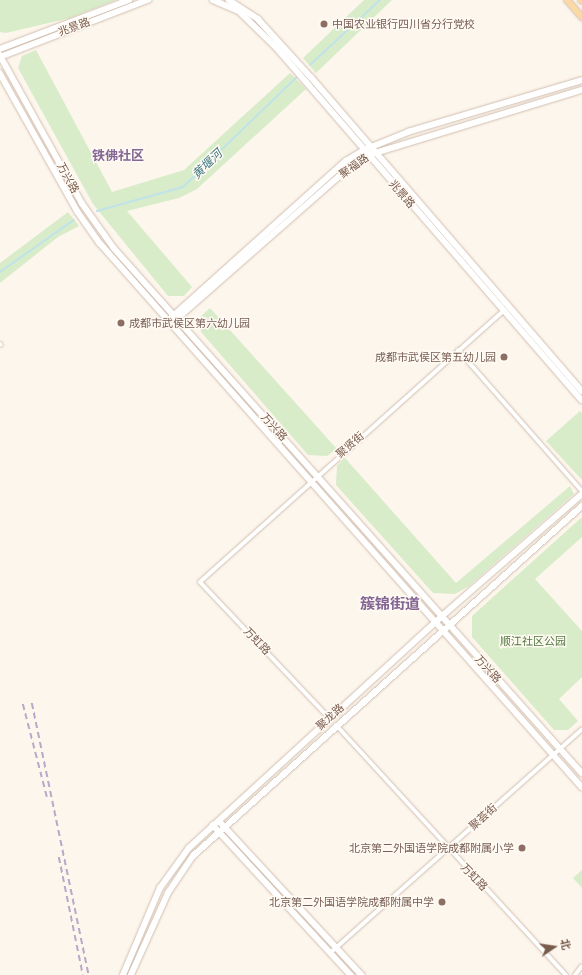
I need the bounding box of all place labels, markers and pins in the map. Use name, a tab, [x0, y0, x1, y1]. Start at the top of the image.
place label: 中国农业银行四川省分行党校	[332, 17, 475, 31]
marker: 中国农业银行四川省分行党校	[319, 19, 329, 29]
place label: 成都市武侯区第六幼儿园	[129, 316, 250, 330]
marker: 成都市武侯区第六幼儿园	[116, 318, 126, 328]
place label: 成都市武侯区第五幼儿园	[375, 350, 496, 364]
marker: 成都市武侯区第五幼儿园	[499, 352, 509, 362]
place label: 北京第二外国语学院成都附属小学	[349, 841, 514, 855]
marker: 北京第二外国语学院成都附属小学	[517, 843, 527, 853]
place label: 北京第二外国语学院成都附属中学	[269, 895, 434, 909]
marker: 北京第二外国语学院成都附属中学	[437, 897, 447, 907]

